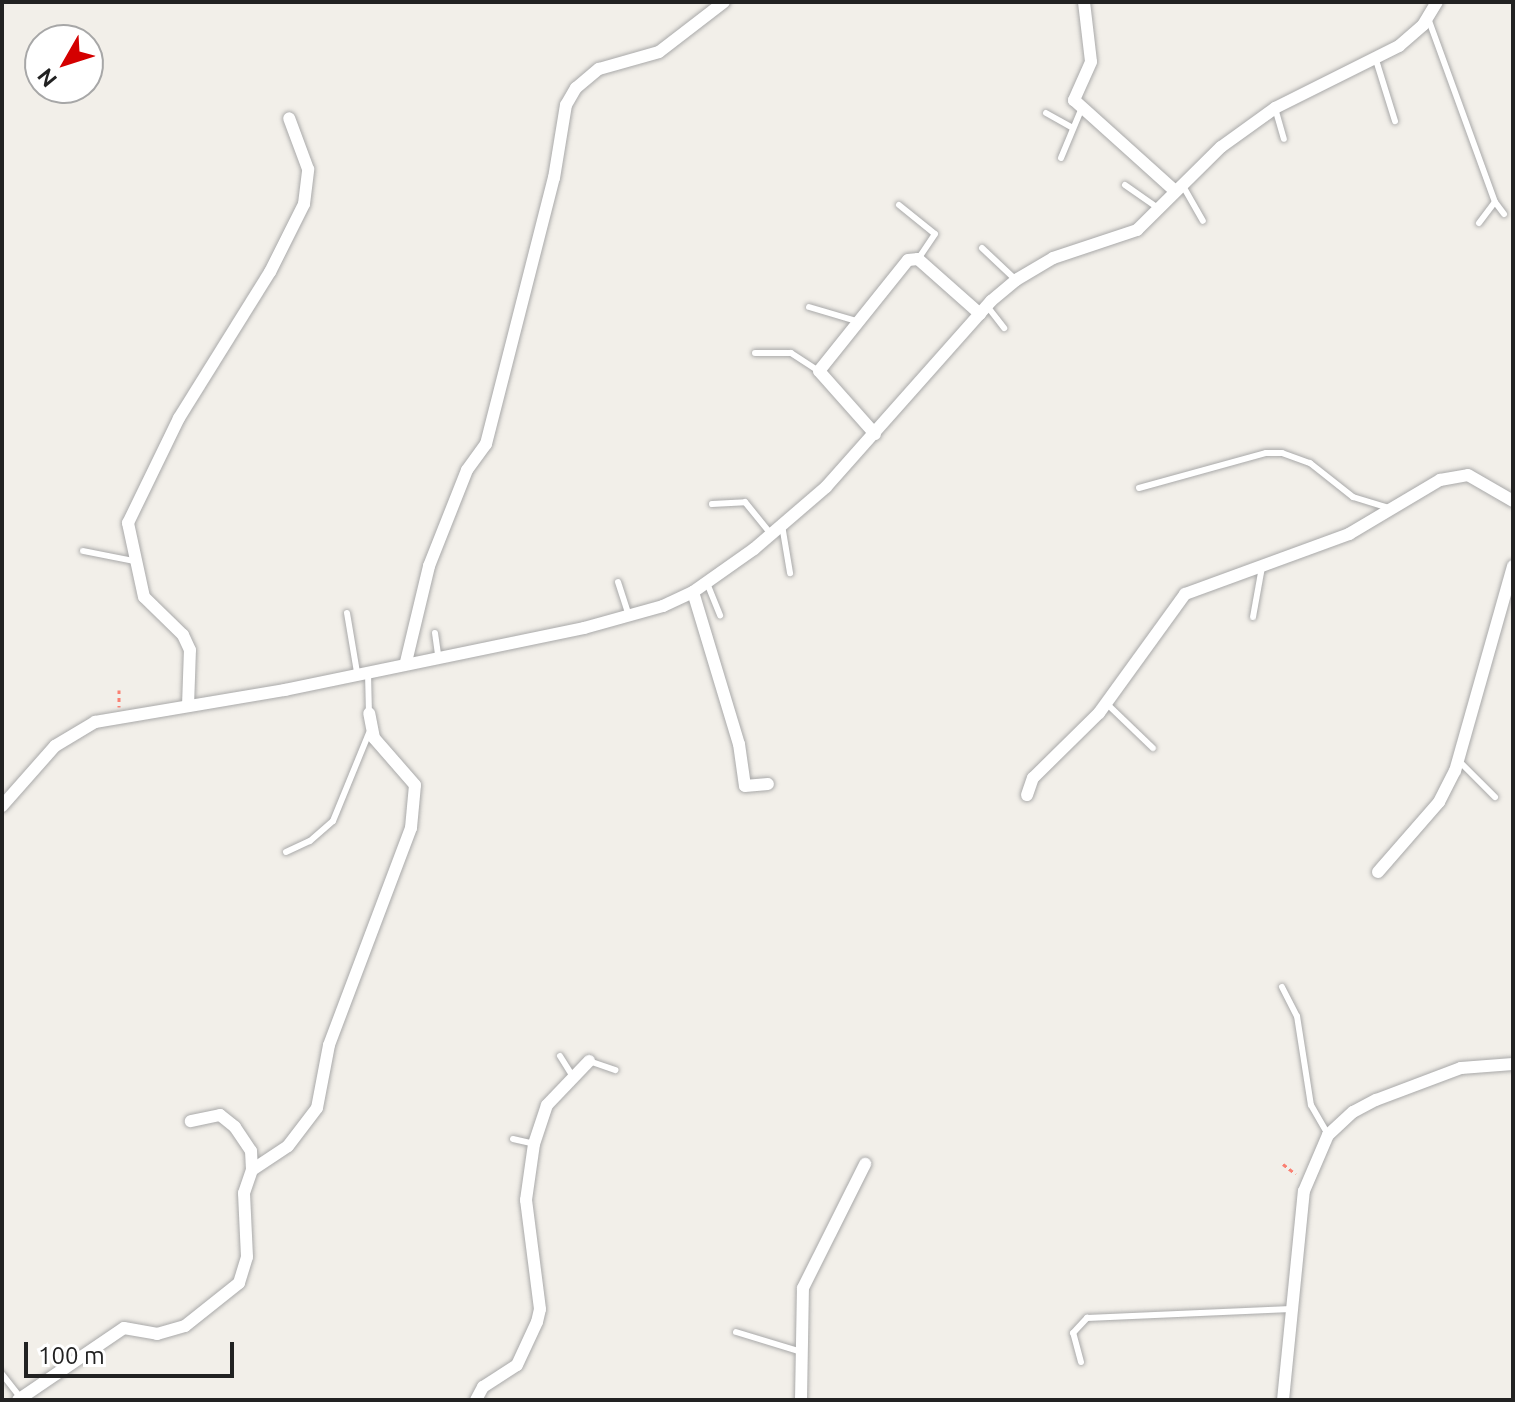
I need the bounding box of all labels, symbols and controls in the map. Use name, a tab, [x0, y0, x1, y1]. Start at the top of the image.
north arrow	[24, 24, 104, 104]
text: N	[32, 64, 61, 92]
scale bar	[28, 1326, 238, 1376]
text: 100 m	[38, 1342, 105, 1369]

